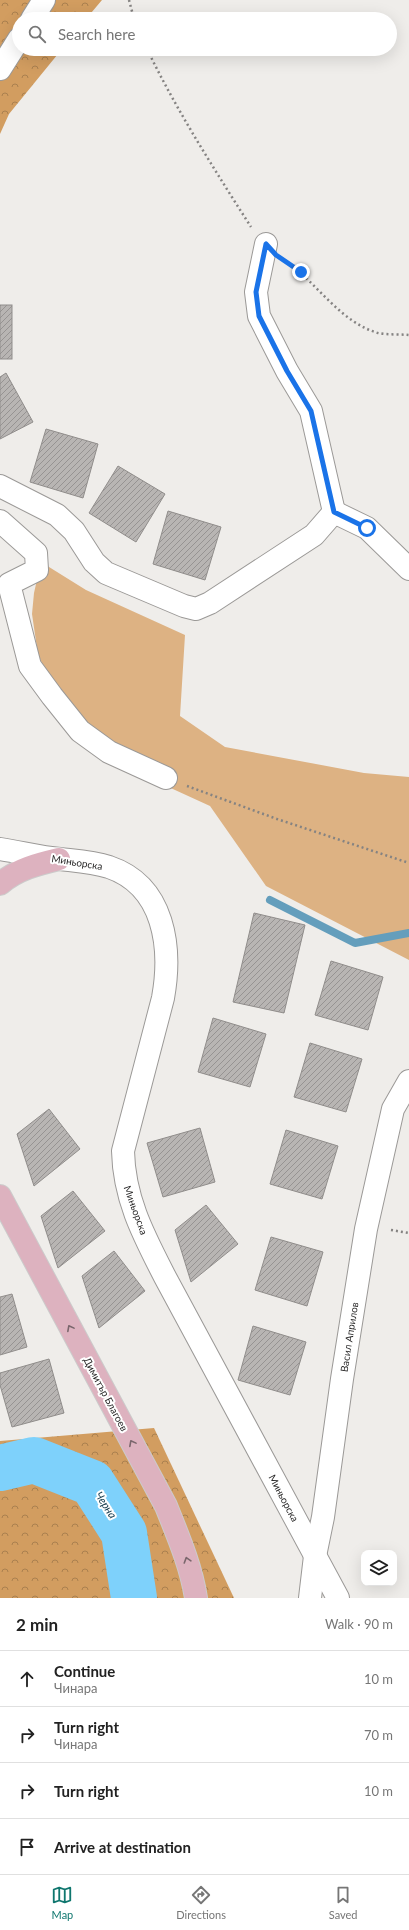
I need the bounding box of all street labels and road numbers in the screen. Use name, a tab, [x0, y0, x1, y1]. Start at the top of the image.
street label: Миньорска	[51, 852, 103, 872]
street label: Миньорска	[122, 1184, 150, 1236]
street label: Васил Априлов	[338, 1301, 360, 1373]
street label: Димитър Благоев	[81, 1355, 131, 1433]
street label: Миньорска	[267, 1472, 301, 1524]

